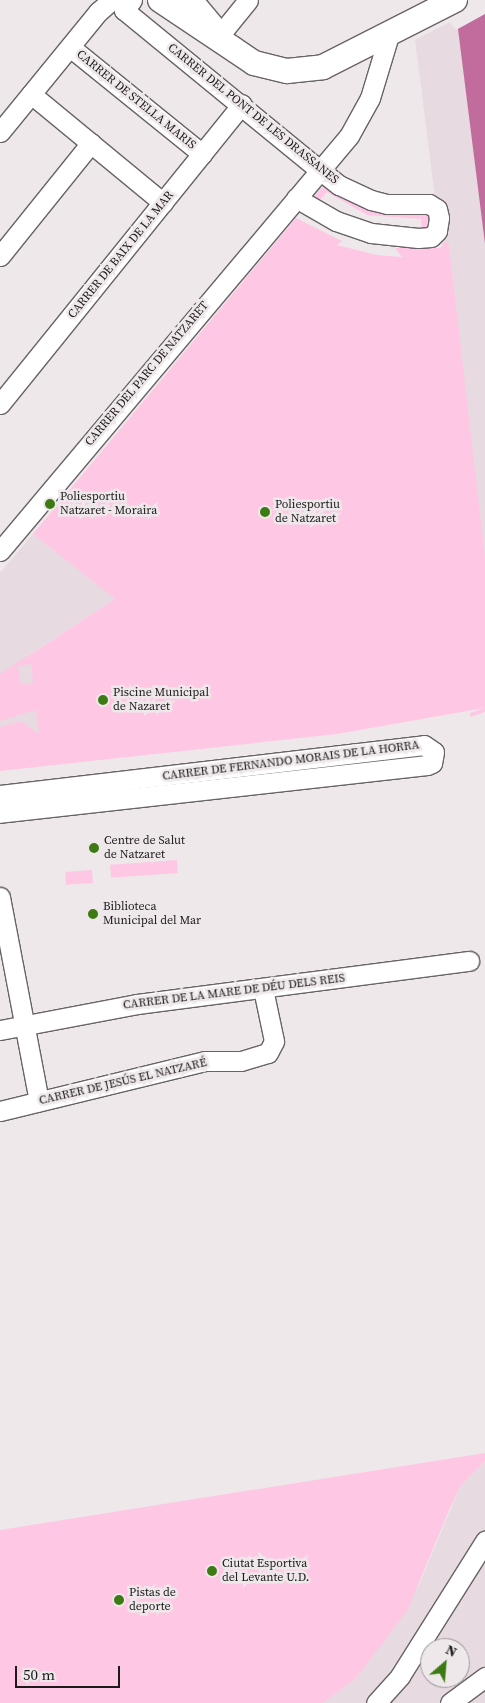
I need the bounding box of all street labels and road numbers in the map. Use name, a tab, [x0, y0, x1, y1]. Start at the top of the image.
street label: CARRER DEL PONT DE LES DRASSANES	[165, 41, 341, 187]
street label: CARRER DE STELLA MARIS	[73, 47, 199, 153]
street label: CARRER DE BAIX DE LA MAR	[65, 188, 177, 322]
street label: CARRER DEL PARC DE NATZARET	[82, 299, 212, 449]
street label: CARRER DE FERNANDO MORAIS DE LA HORRA	[162, 738, 420, 784]
street label: CARRER DE LA MARE DE DÉU DELS REIS	[122, 971, 346, 1013]
street label: CARRER DE JESÚS EL NATZARÉ	[38, 1056, 208, 1108]

